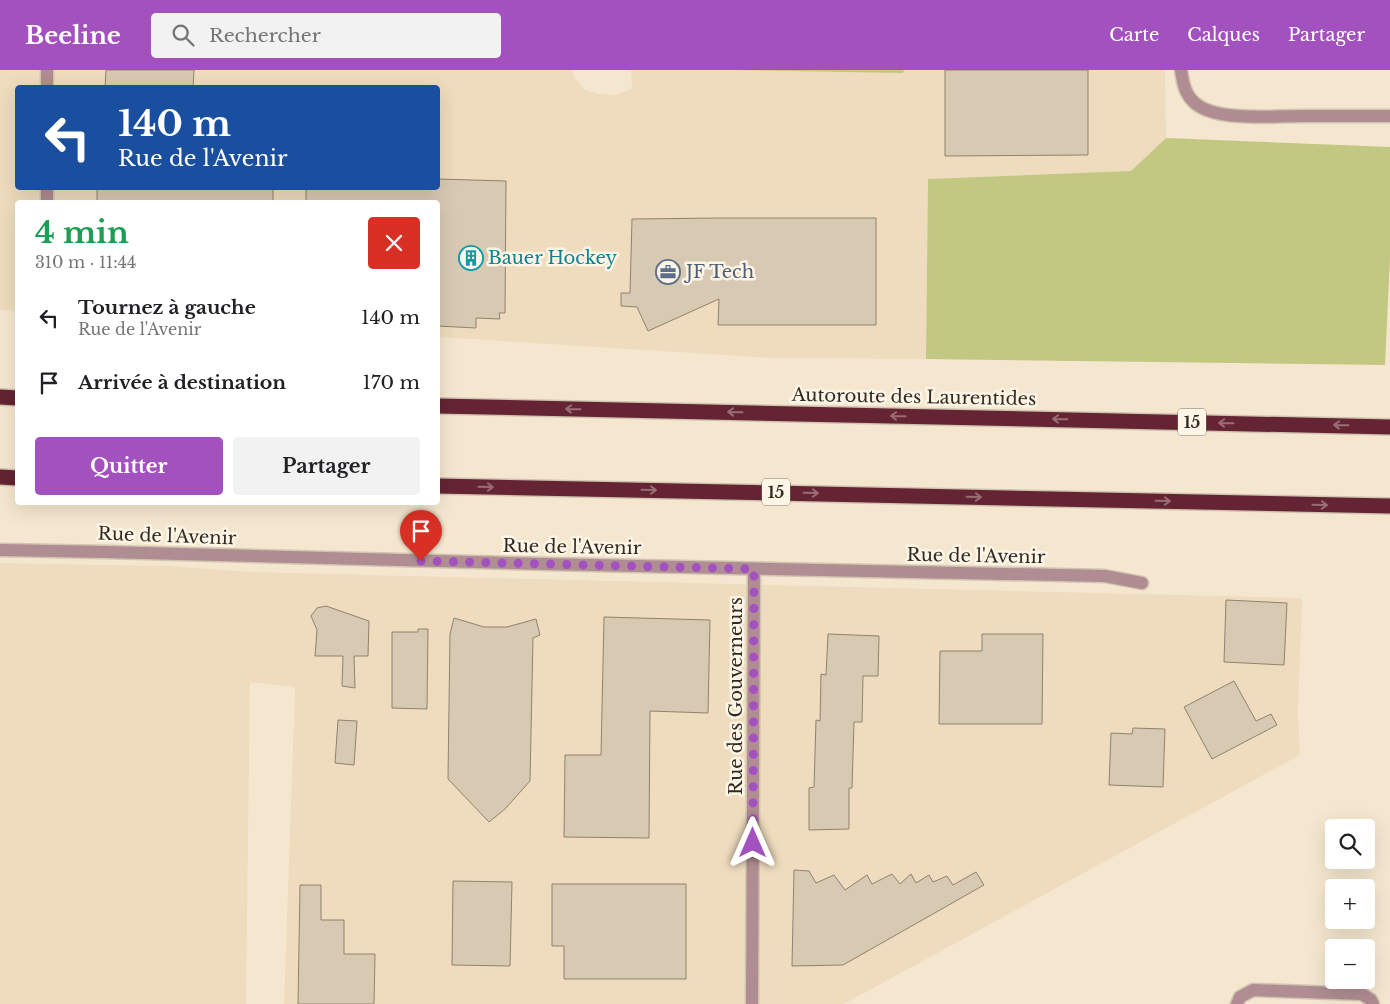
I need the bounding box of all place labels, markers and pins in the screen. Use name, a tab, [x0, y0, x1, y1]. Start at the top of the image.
building icon: Bauer Hockey	[458, 245, 484, 271]
place label: Bauer Hockey	[488, 247, 618, 269]
office icon: JF Tech	[655, 259, 681, 285]
place label: JF Tech	[684, 261, 754, 283]
pin	[400, 510, 442, 561]

